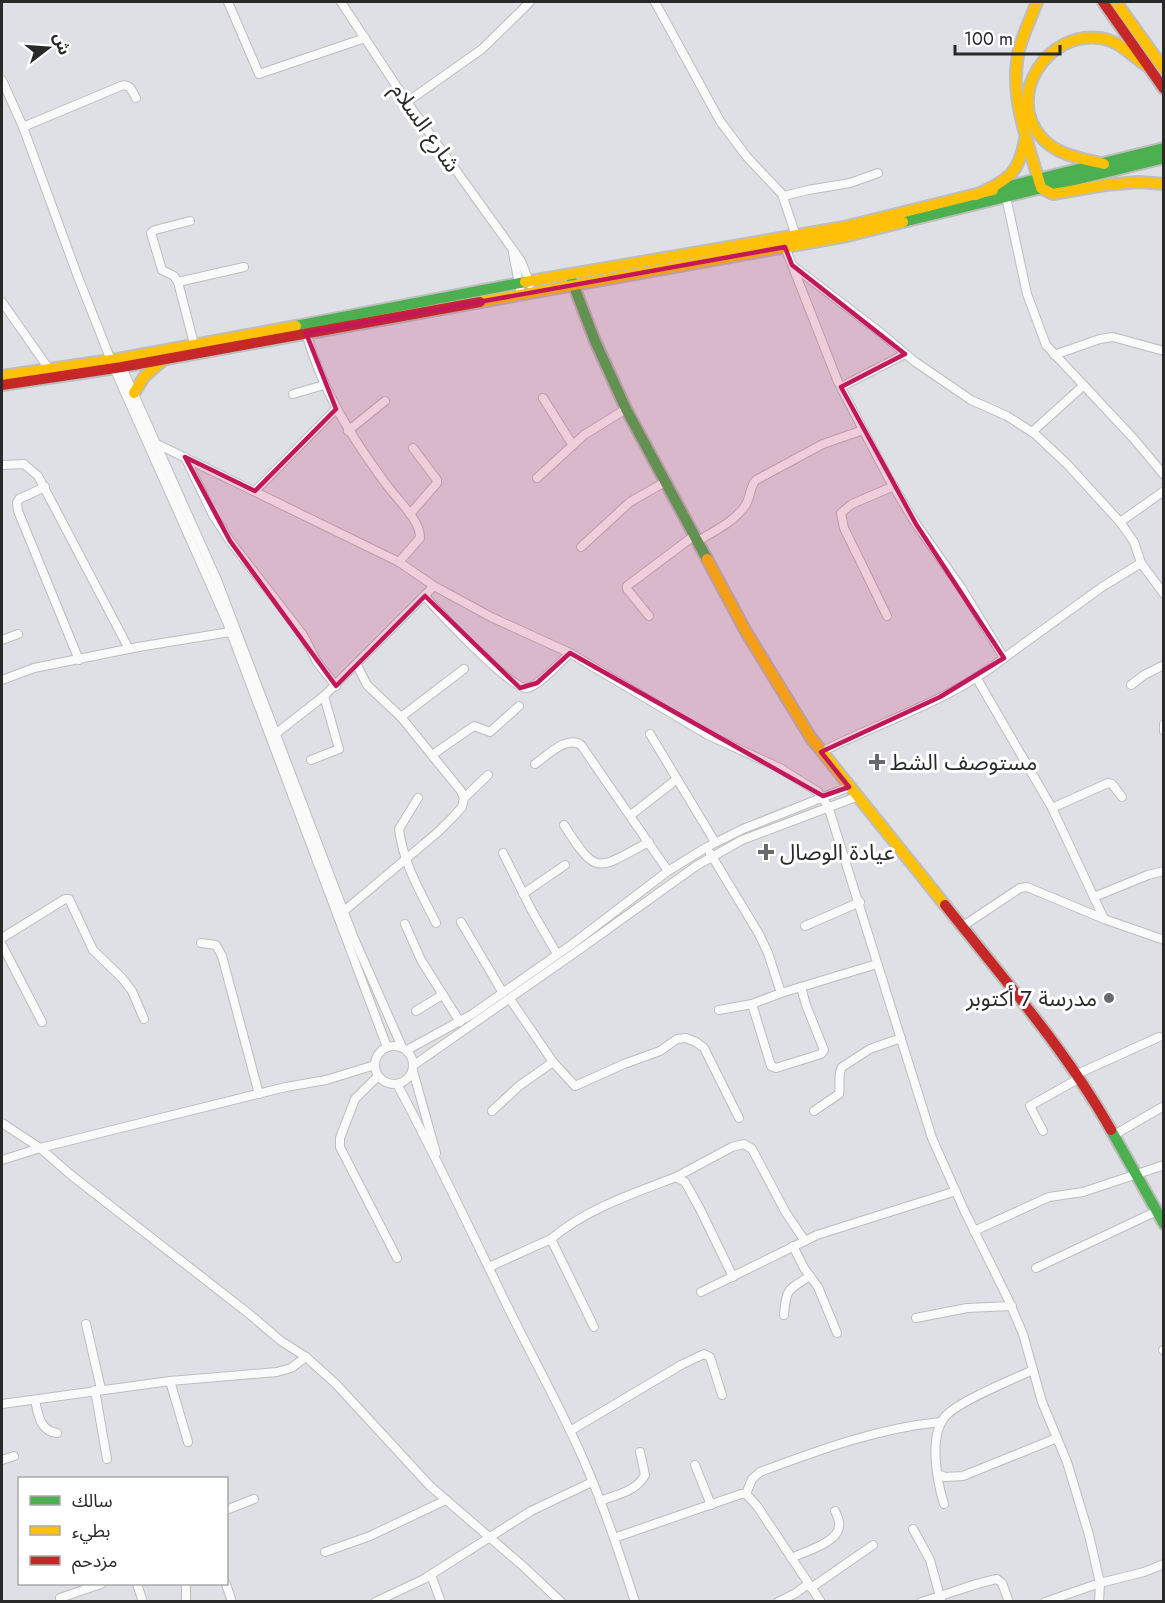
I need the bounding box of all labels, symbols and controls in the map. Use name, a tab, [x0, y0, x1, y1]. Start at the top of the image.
north arrow	[18, 18, 78, 78]
scale bar	[955, 18, 1060, 56]
text: 100 m	[964, 26, 1013, 52]
text: ش	[48, 30, 76, 58]
street label: شارع السلام	[383, 76, 469, 179]
place label: مستوصف الشط	[890, 746, 1037, 778]
marker: مستوصف الشط	[868, 753, 886, 771]
place label: عيادة الوصال	[780, 836, 895, 868]
marker: عيادة الوصال	[757, 843, 775, 861]
place label: مدرسة 7 أكتوبر	[965, 982, 1097, 1014]
marker: مدرسة 7 أكتوبر	[1102, 991, 1116, 1005]
legend	[18, 1477, 228, 1585]
text: سالك	[72, 1488, 113, 1514]
text: بطيء	[72, 1518, 110, 1544]
text: مزدحم	[72, 1548, 117, 1574]

